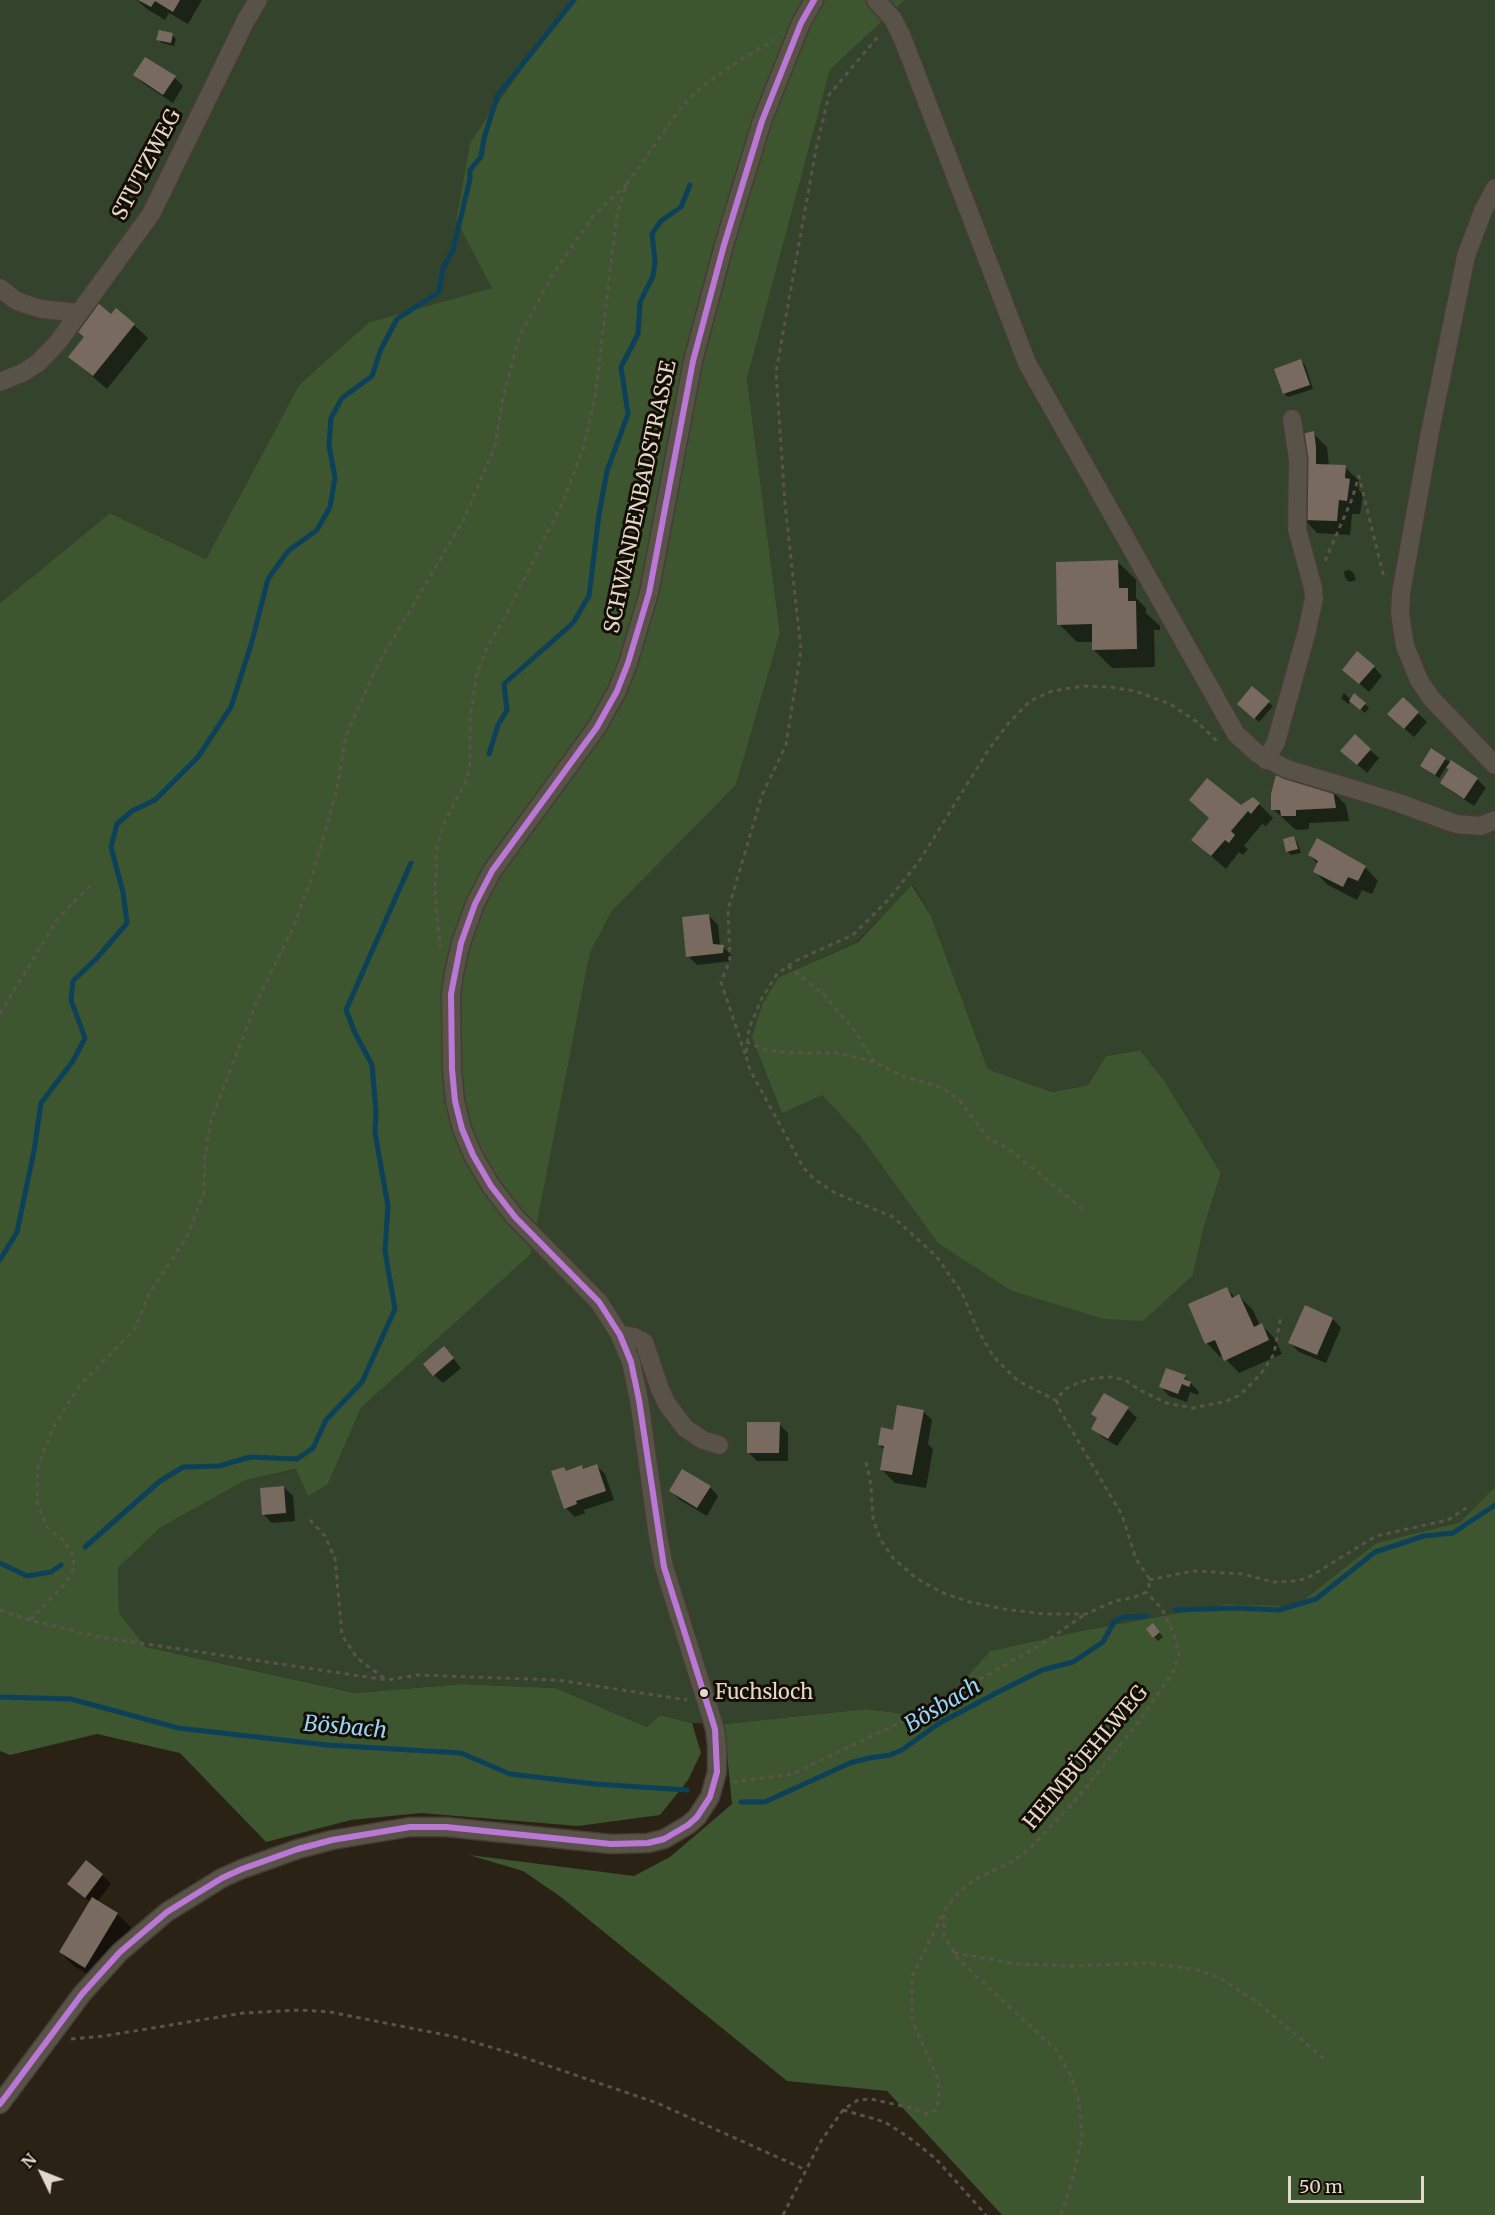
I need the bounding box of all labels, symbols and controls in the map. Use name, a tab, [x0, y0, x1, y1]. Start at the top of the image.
street label: STUTZWEG	[107, 105, 187, 225]
street label: SCHWANDENBADSTRASSE	[600, 358, 682, 636]
water label: Bösbach	[900, 1673, 986, 1739]
place label: Fuchsloch	[715, 1681, 813, 1705]
street label: HEIMBÜEHLWEG	[1018, 1681, 1154, 1835]
marker: Fuchsloch	[698, 1687, 710, 1699]
water label: Bösbach	[302, 1711, 388, 1745]
north arrow	[12, 2143, 72, 2203]
text: N	[17, 2149, 40, 2172]
scale bar	[1291, 2164, 1428, 2202]
text: 50 m	[1299, 2175, 1343, 2198]

